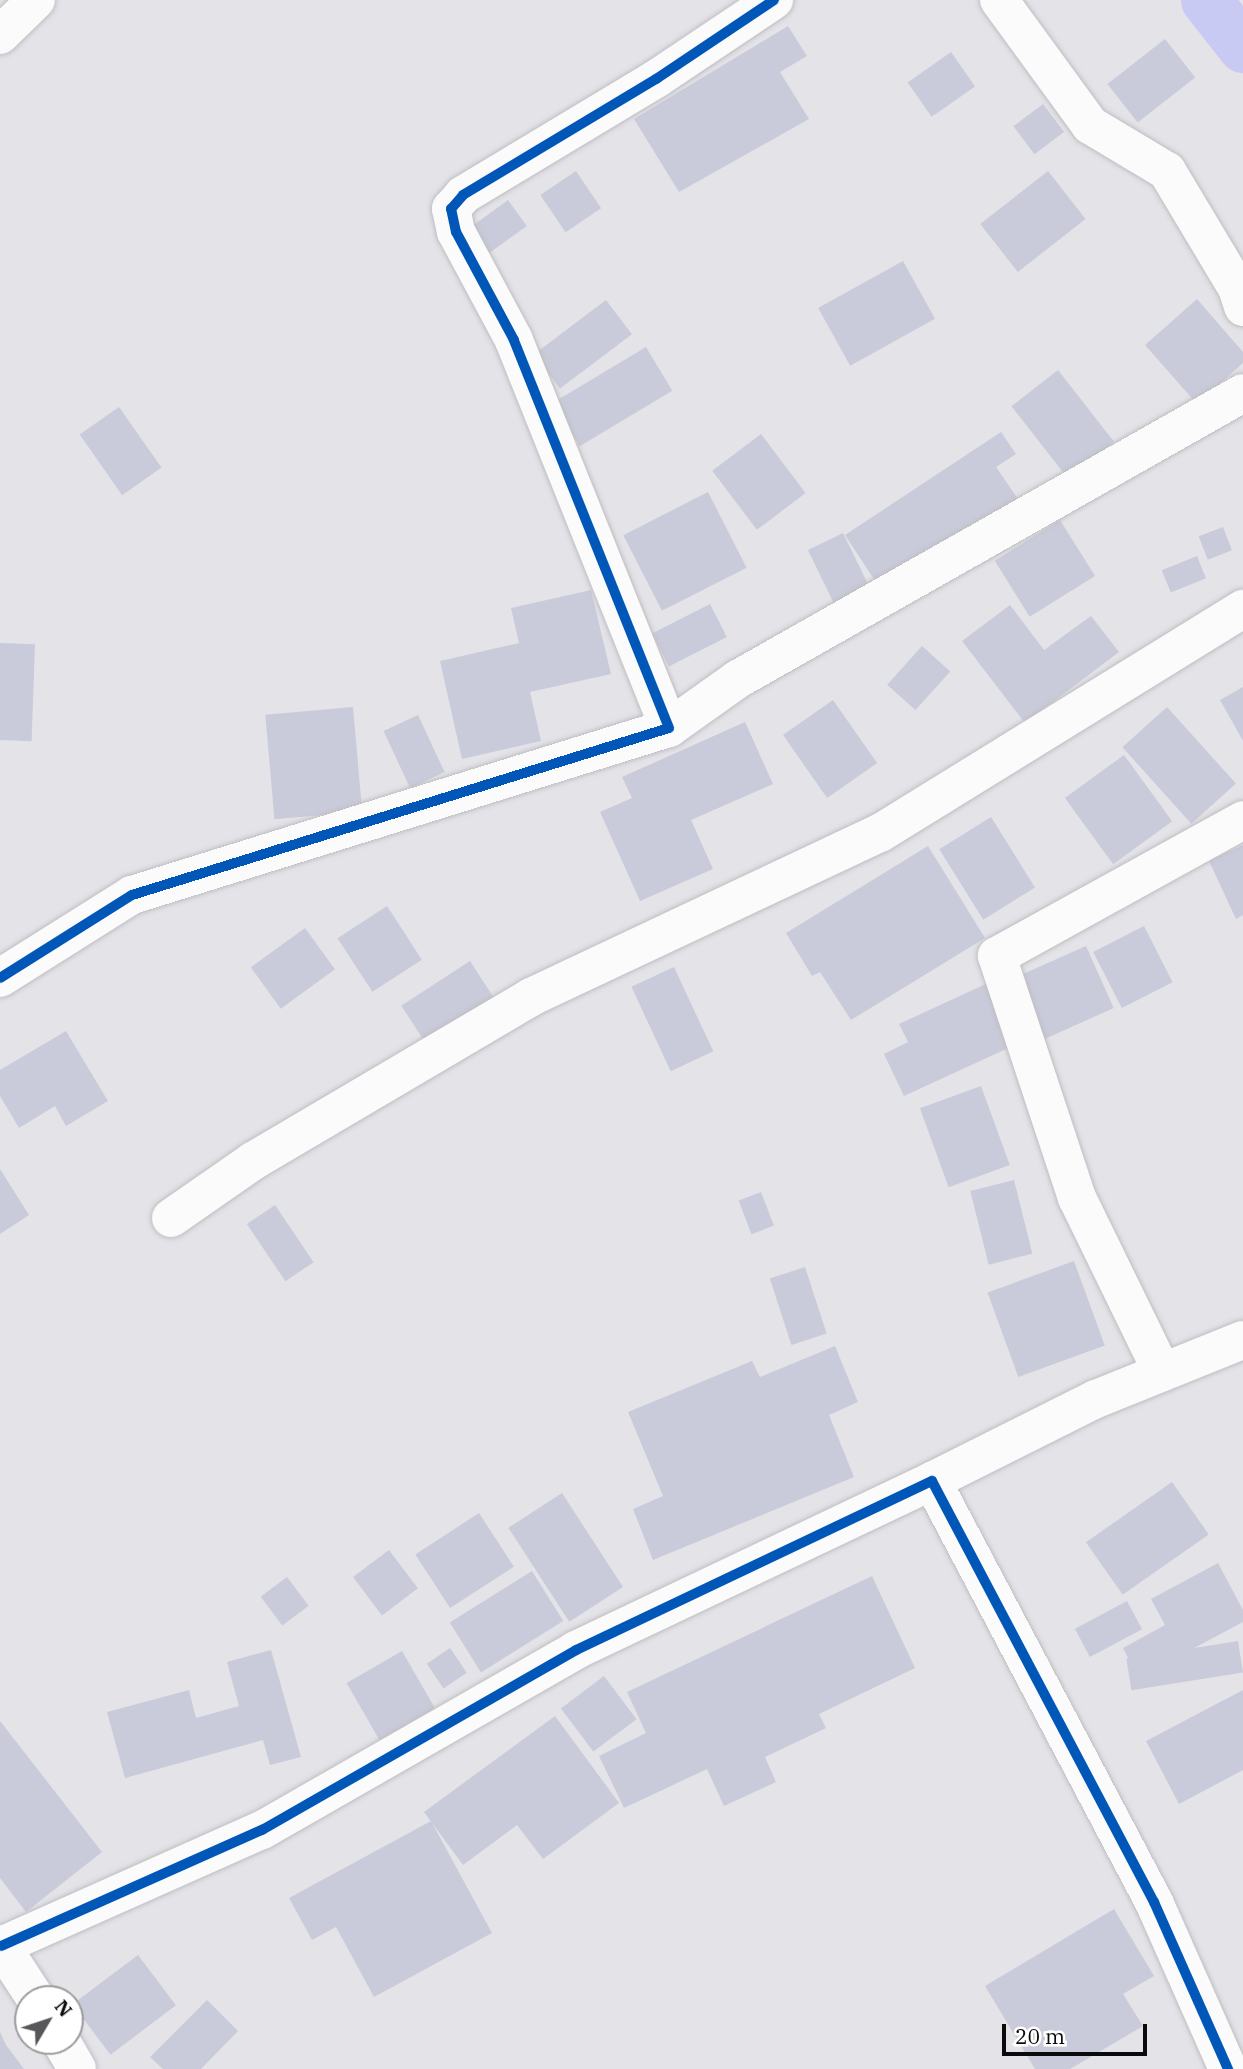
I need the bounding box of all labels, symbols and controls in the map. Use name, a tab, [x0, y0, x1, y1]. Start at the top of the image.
north arrow	[14, 1985, 84, 2055]
text: N	[50, 1995, 78, 2021]
scale bar	[1005, 2010, 1150, 2054]
text: 20 m	[1015, 2022, 1065, 2050]

